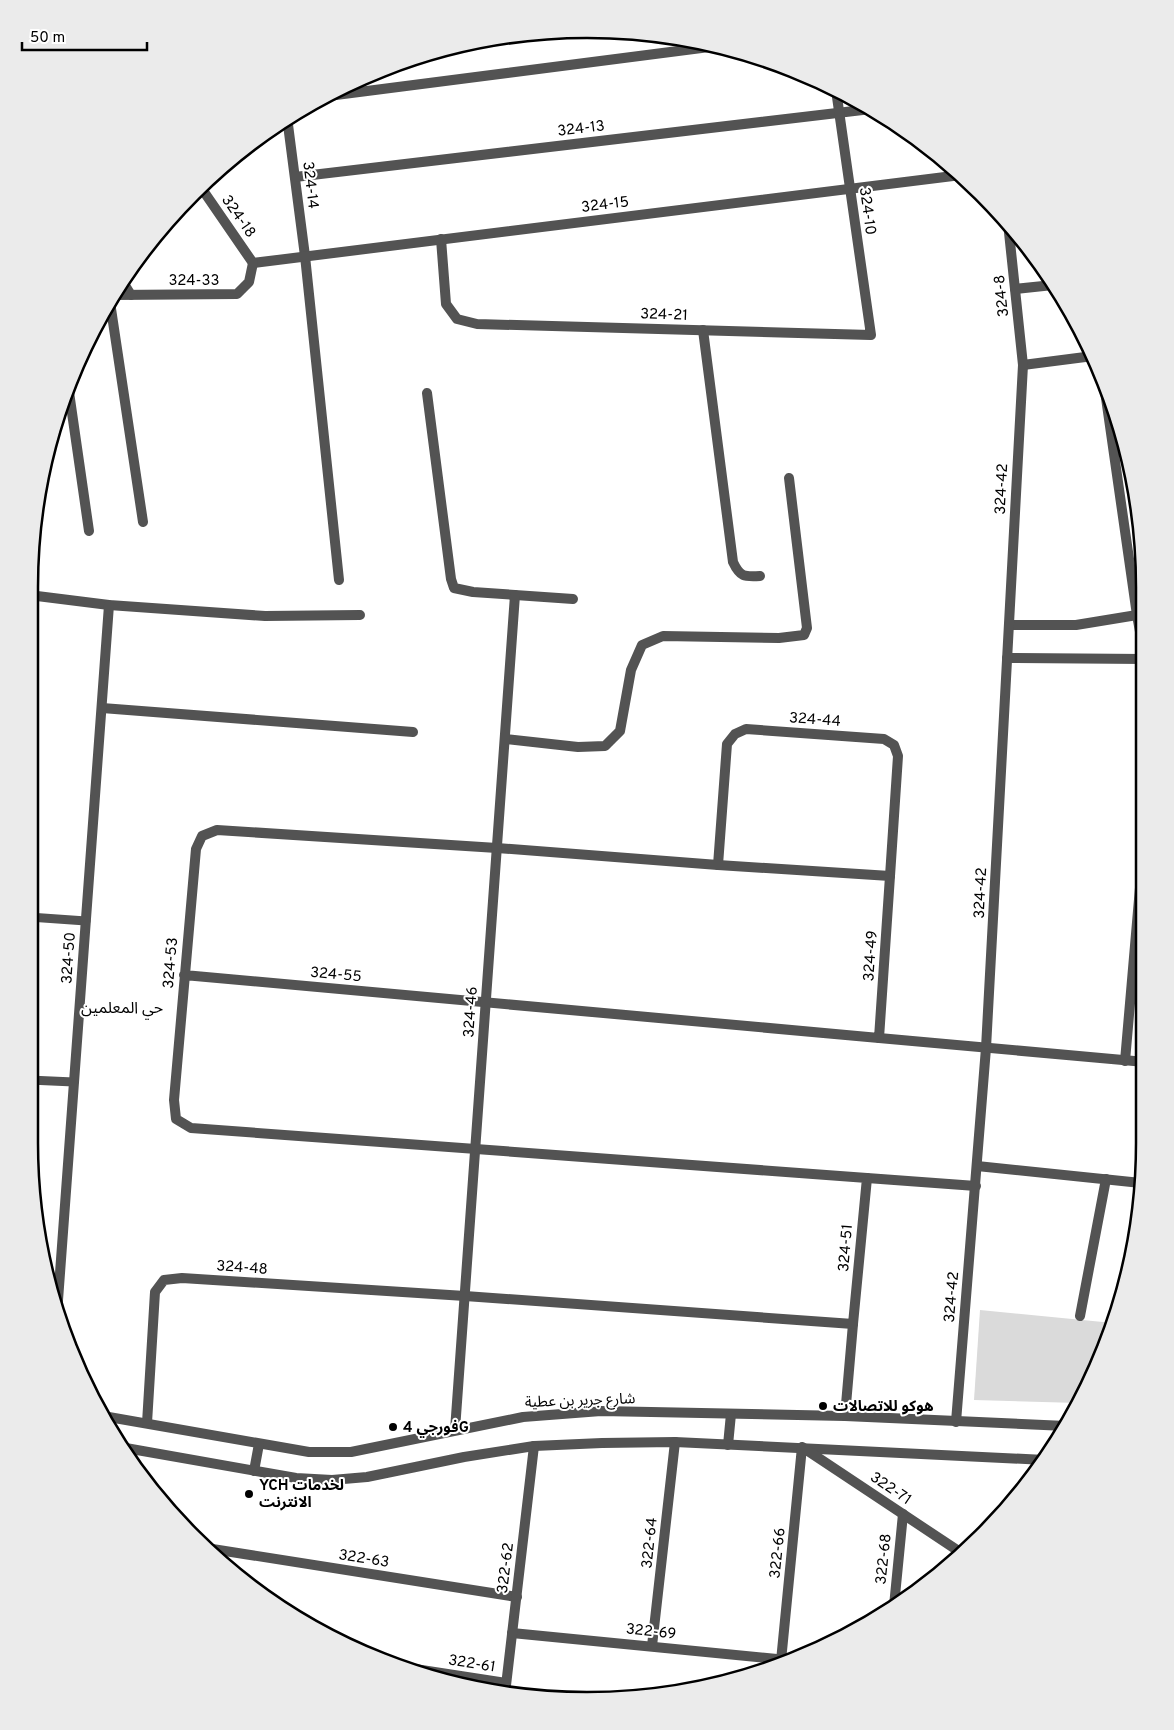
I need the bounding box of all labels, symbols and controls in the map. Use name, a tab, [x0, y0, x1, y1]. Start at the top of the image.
scale bar	[22, 20, 148, 52]
text: 50 m	[30, 29, 65, 48]
street label: 324-13	[556, 117, 606, 142]
street label: 324-14	[297, 160, 322, 210]
street label: 324-10	[854, 186, 879, 236]
street label: 324-18	[216, 192, 259, 242]
street label: 324-15	[580, 193, 630, 218]
street label: 324-33	[168, 272, 220, 291]
street label: 324-8	[991, 274, 1014, 318]
street label: 324-21	[640, 305, 688, 326]
street label: 324-42	[992, 463, 1013, 515]
street label: 324-44	[788, 709, 841, 732]
street label: 324-42	[971, 867, 992, 919]
street label: 324-49	[860, 930, 883, 982]
street label: 324-50	[58, 932, 81, 985]
street label: 324-53	[160, 937, 183, 990]
street label: 324-55	[309, 964, 362, 987]
street label: 324-46	[460, 986, 483, 1038]
district label: حي المعلمين	[81, 999, 163, 1020]
street label: 324-51	[835, 1223, 858, 1273]
street label: 324-48	[216, 1257, 268, 1280]
street label: 324-42	[941, 1271, 964, 1324]
street label: شارع جرير بن عطية	[524, 1390, 636, 1414]
place label: هوكو للاتصالات	[833, 1398, 934, 1417]
marker: هوكو للاتصالات	[817, 1400, 829, 1412]
place label: فورجي 4G	[403, 1419, 469, 1438]
marker: فورجي 4G	[387, 1421, 399, 1433]
street label: 322-71	[866, 1469, 915, 1510]
place label: YCH لخدمات الانترنت	[259, 1477, 344, 1513]
marker: YCH لخدمات الانترنت	[243, 1488, 255, 1500]
street label: 322-64	[638, 1517, 663, 1570]
street label: 322-66	[766, 1527, 791, 1580]
street label: 322-68	[872, 1533, 897, 1586]
street label: 322-62	[494, 1542, 519, 1595]
street label: 322-63	[337, 1546, 390, 1573]
street label: 322-69	[625, 1620, 677, 1645]
street label: 322-61	[447, 1651, 497, 1678]

